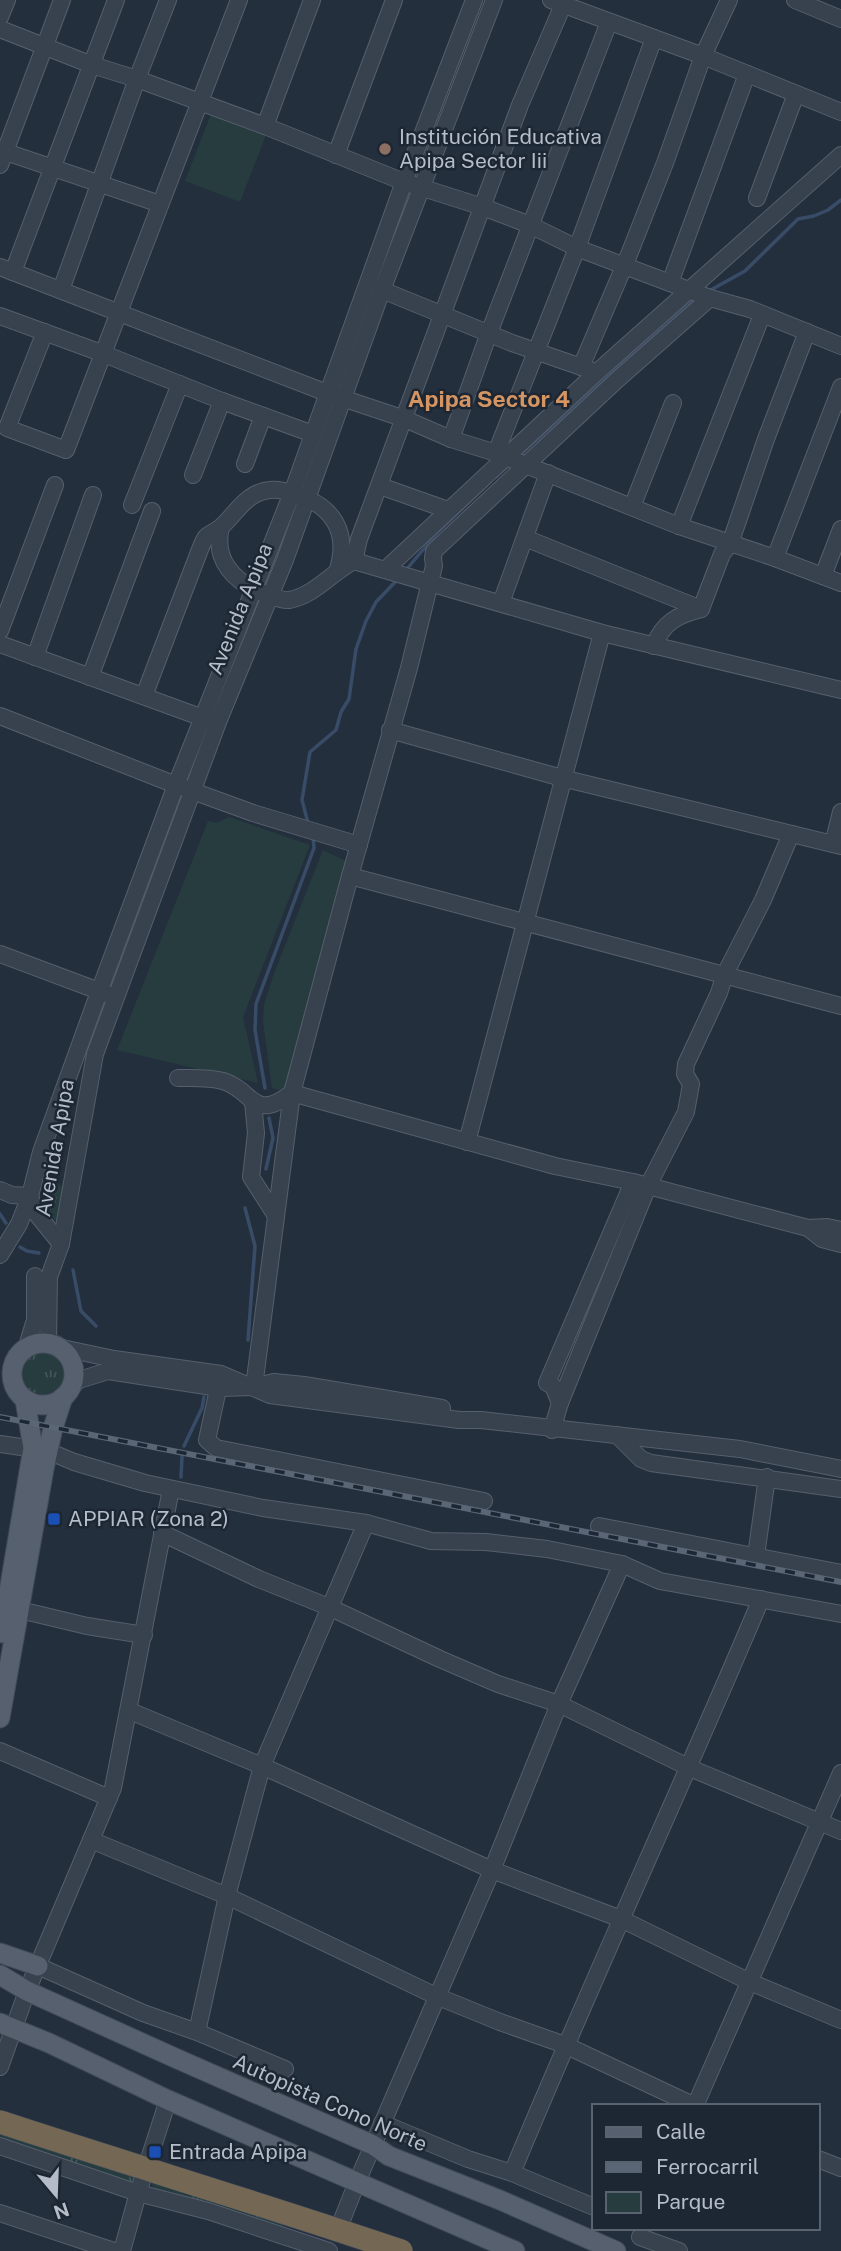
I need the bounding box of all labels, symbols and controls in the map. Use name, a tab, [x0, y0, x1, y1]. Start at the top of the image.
place label: Institución Educativa Apipa Sector Iii	[399, 124, 602, 173]
marker: Institución Educativa Apipa Sector Iii	[377, 141, 393, 157]
district label: Apipa Sector 4	[408, 385, 570, 412]
street label: Avenida Apipa	[202, 540, 277, 678]
street label: Avenida Apipa	[30, 1077, 79, 1219]
place label: APPIAR (Zona 2)	[68, 1506, 229, 1531]
marker: APPIAR (Zona 2)	[46, 1511, 62, 1527]
street label: Autopista Cono Norte	[229, 2048, 431, 2157]
legend	[592, 2104, 820, 2230]
text: Calle	[656, 2119, 706, 2144]
place label: Entrada Apipa	[169, 2139, 307, 2164]
marker: Entrada Apipa	[147, 2144, 163, 2160]
text: Ferrocarril	[656, 2154, 759, 2179]
north arrow	[21, 2160, 91, 2230]
text: Parque	[656, 2189, 725, 2214]
text: N	[51, 2198, 72, 2224]

